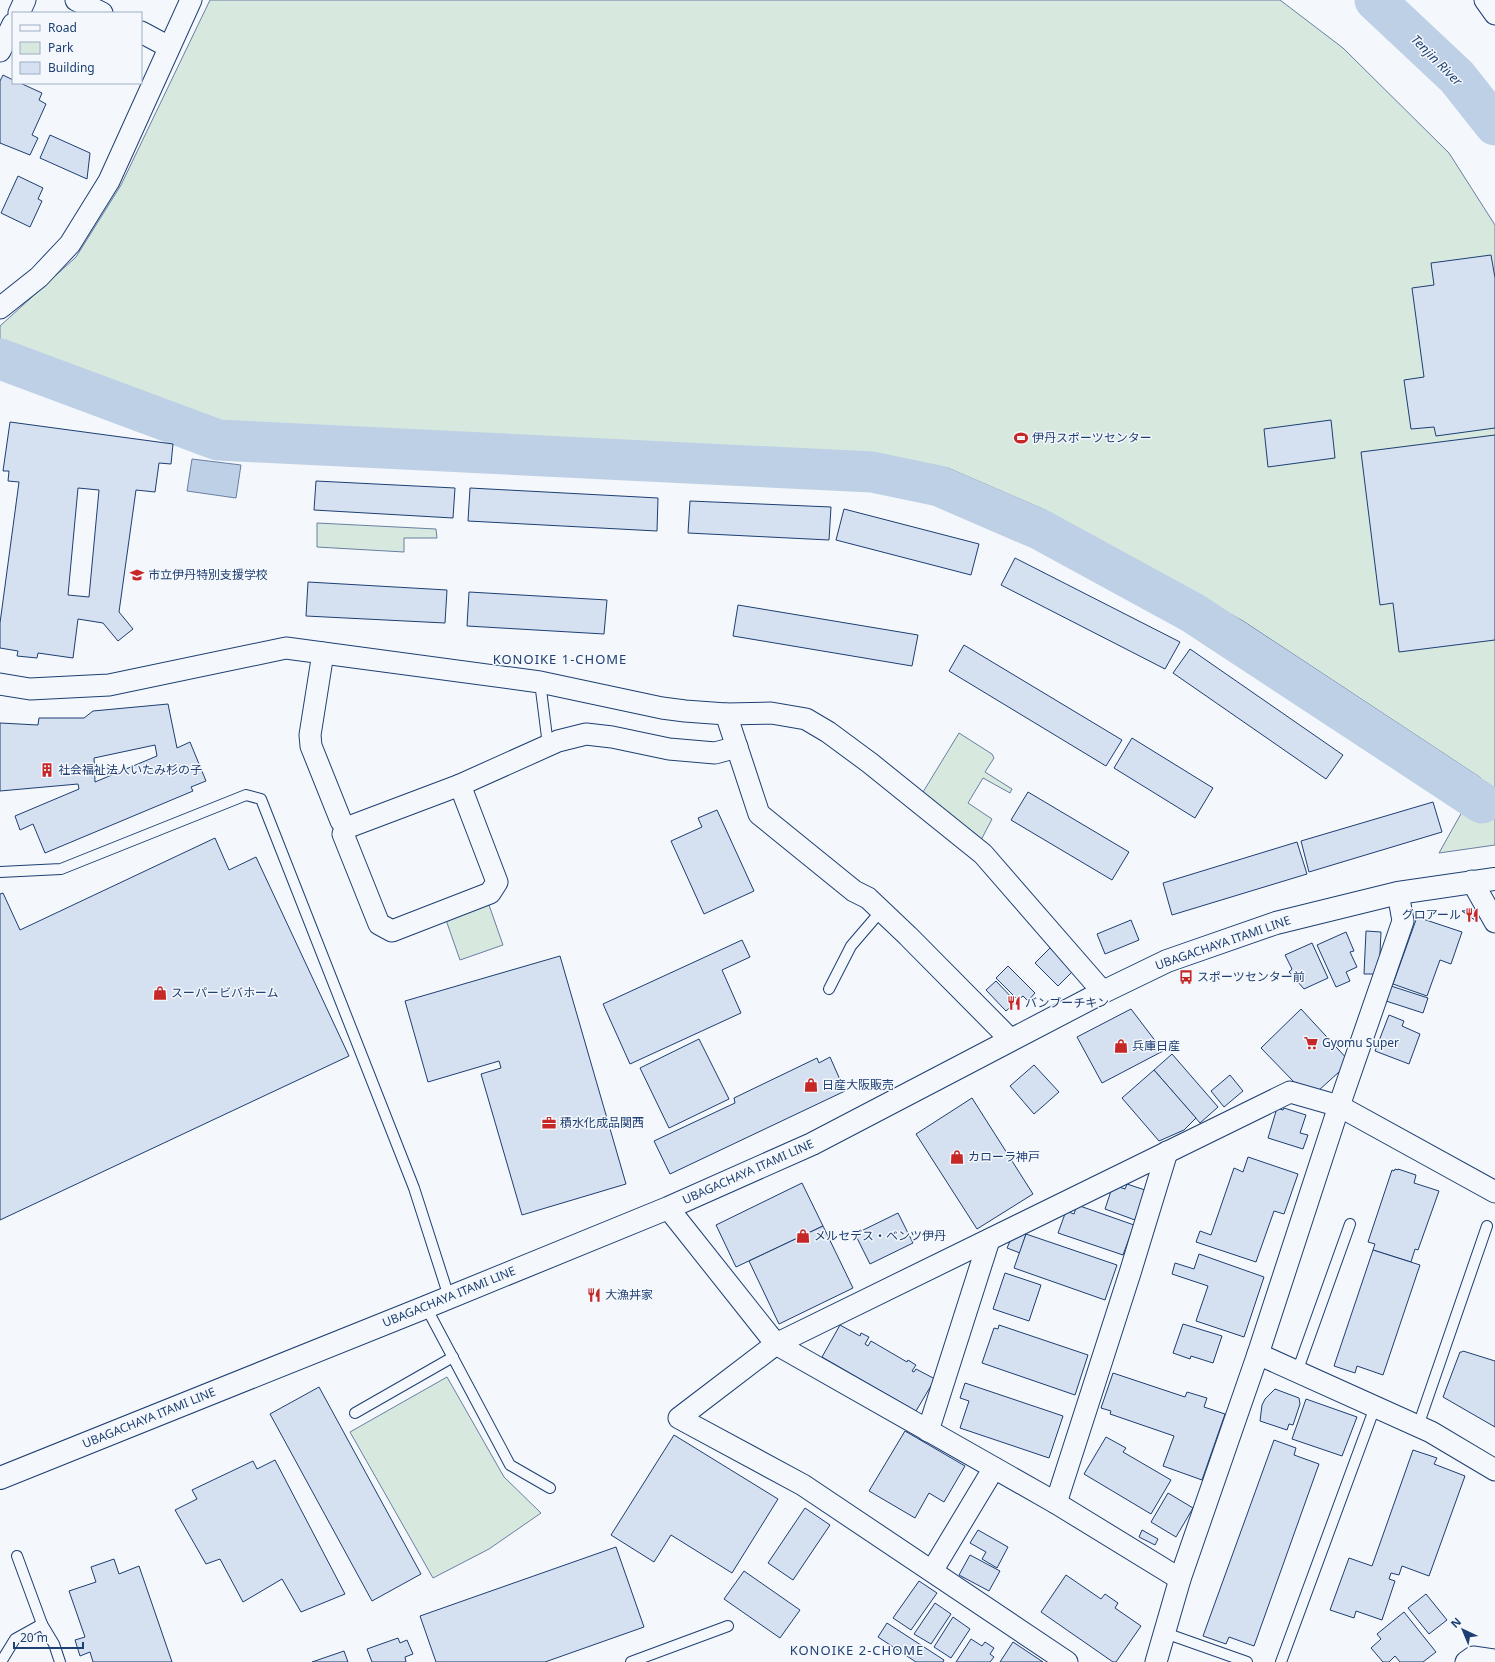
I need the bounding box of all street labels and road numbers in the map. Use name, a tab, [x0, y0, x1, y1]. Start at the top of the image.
street label: UBAGACHAYA ITAMI LINE	[1153, 911, 1293, 974]
street label: UBAGACHAYA ITAMI LINE	[679, 1135, 816, 1208]
street label: UBAGACHAYA ITAMI LINE	[380, 1262, 518, 1331]
street label: UBAGACHAYA ITAMI LINE	[80, 1383, 218, 1452]

